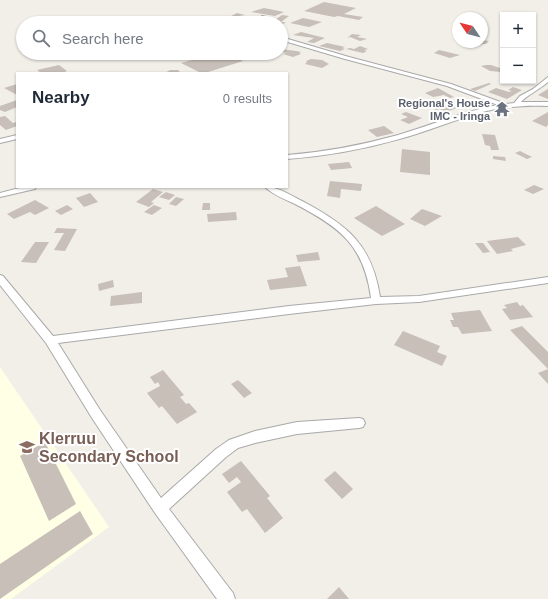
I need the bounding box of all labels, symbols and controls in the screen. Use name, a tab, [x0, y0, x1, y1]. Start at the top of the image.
north arrow	[452, 12, 488, 48]
map controls	[500, 12, 536, 84]
button: +	[500, 12, 536, 48]
search box	[16, 16, 288, 60]
icon: search	[30, 27, 52, 49]
text: Search here	[62, 30, 144, 47]
button: −	[500, 48, 536, 84]
text: Nearby	[32, 88, 90, 107]
text: 0 results	[223, 91, 272, 106]
place label: Regional's House IMC - Iringa	[398, 97, 491, 122]
temple icon: Regional's House IMC - Iringa	[493, 100, 511, 118]
place label: Klerruu Secondary School	[39, 430, 179, 465]
school or university icon: Klerruu Secondary School	[18, 438, 36, 456]

